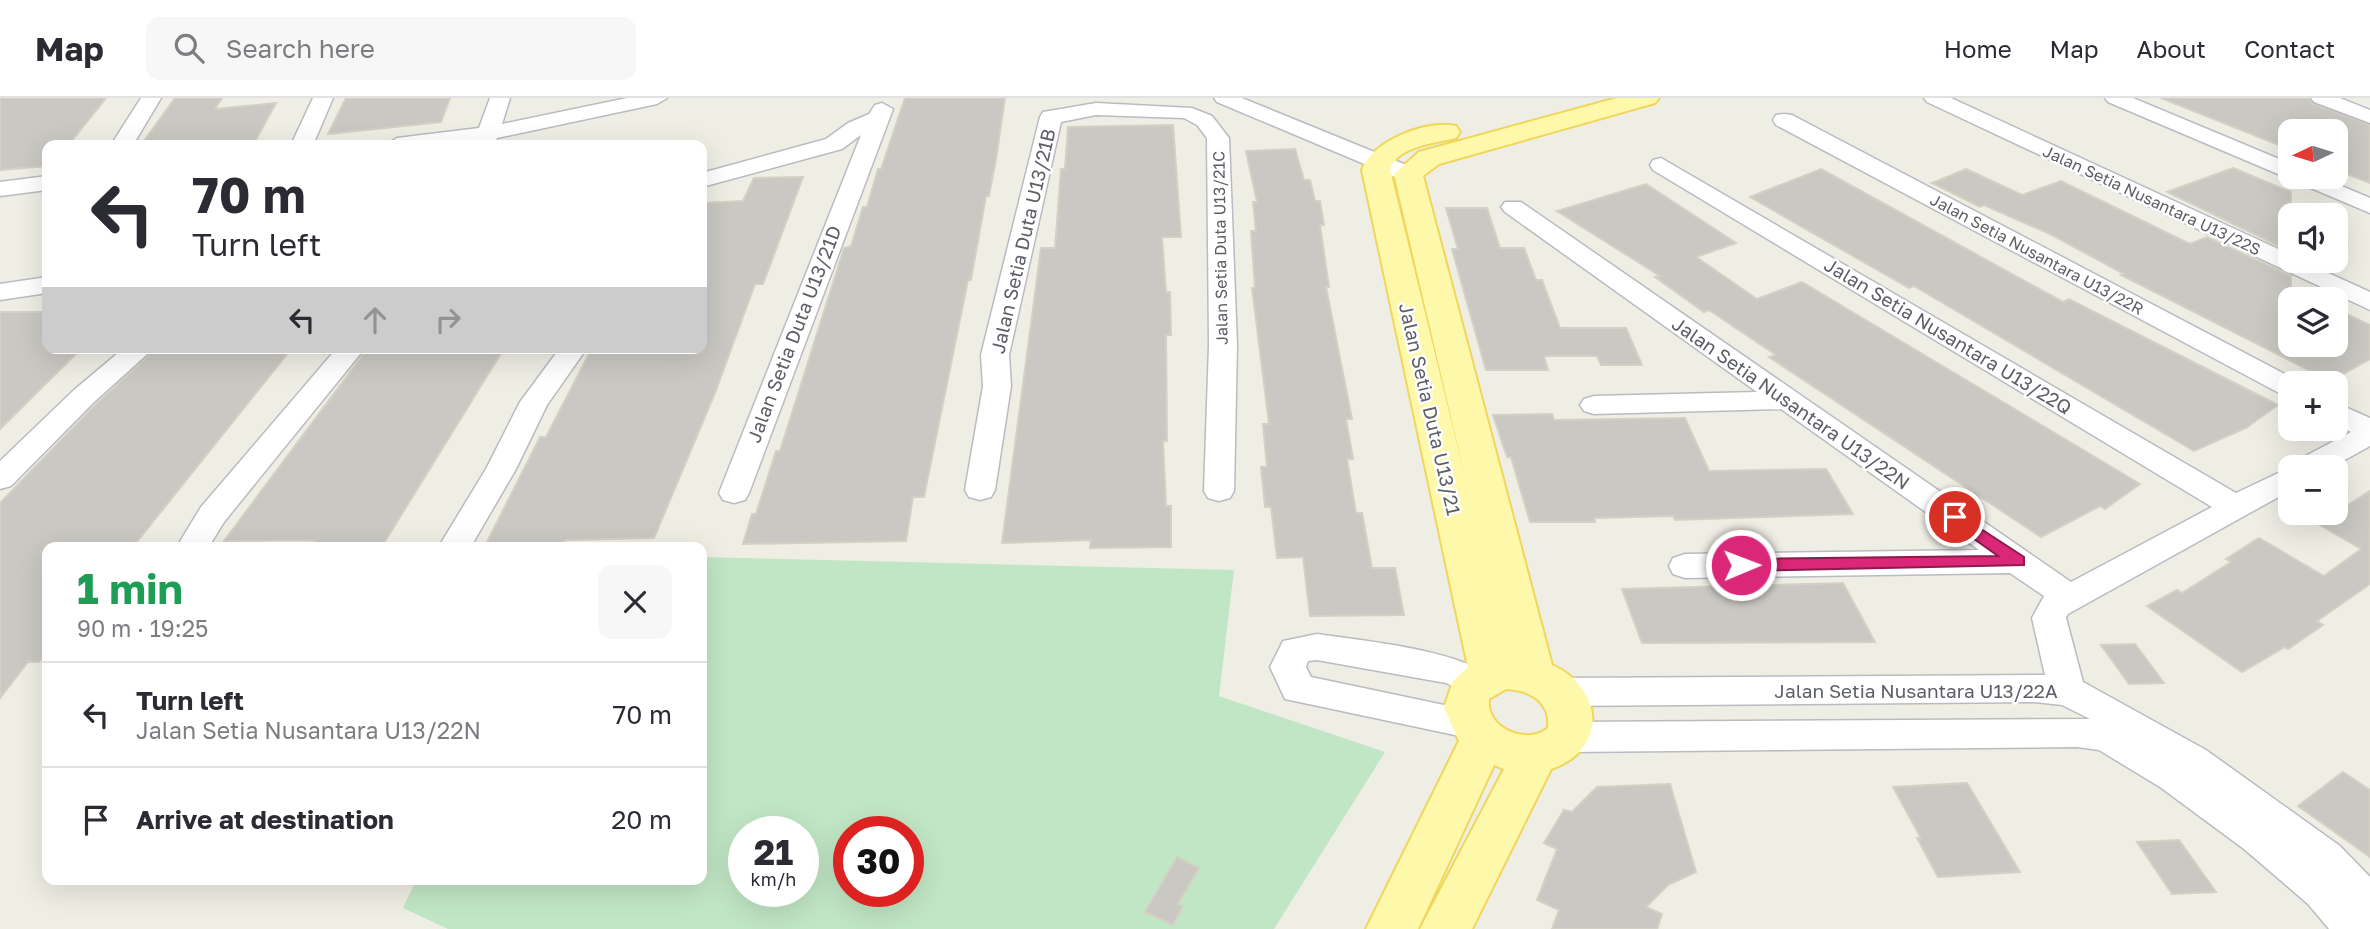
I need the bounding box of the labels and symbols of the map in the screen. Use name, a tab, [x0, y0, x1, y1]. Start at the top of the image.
north arrow	[2278, 119, 2348, 189]
street label: Jalan Setia Duta U13/21B	[985, 126, 1060, 356]
street label: Jalan Setia Nusantara U13/22S	[2040, 141, 2264, 259]
street label: Jalan Setia Duta U13/21C	[1208, 151, 1232, 345]
street label: Jalan Setia Nusantara U13/22R	[1927, 189, 2147, 319]
street label: Jalan Setia Duta U13/21D	[741, 222, 846, 446]
street label: Jalan Setia Nusantara U13/22Q	[1820, 252, 2076, 419]
street label: Jalan Setia Duta U13/21	[1395, 300, 1466, 517]
street label: Jalan Setia Nusantara U13/22N	[1668, 311, 1915, 494]
pin	[1925, 487, 1985, 547]
position arrow	[1704, 528, 1778, 602]
street label: Jalan Setia Nusantara U13/22A	[1774, 679, 2058, 702]
speed limit sign: 30	[833, 816, 924, 907]

